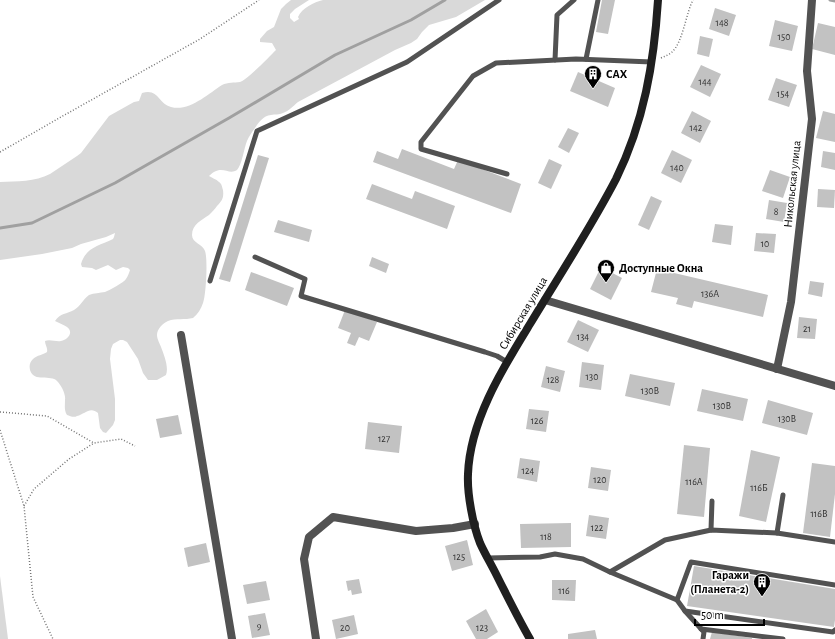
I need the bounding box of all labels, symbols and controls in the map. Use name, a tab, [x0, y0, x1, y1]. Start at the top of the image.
house number: 148	[716, 18, 729, 28]
house number: 150	[778, 32, 790, 42]
building icon: САХ	[583, 64, 603, 89]
place label: САХ	[606, 68, 628, 80]
house number: 144	[698, 77, 712, 87]
house number: 154	[777, 89, 789, 99]
house number: 142	[690, 123, 703, 133]
street label: Никольская улица	[781, 139, 804, 228]
house number: 140	[670, 163, 684, 173]
house number: 8	[774, 207, 779, 217]
house number: 10	[761, 239, 769, 249]
shop icon: Доступные Окна	[596, 258, 616, 283]
place label: Доступные Окна	[619, 262, 703, 275]
street label: Сибирская улица	[497, 274, 551, 352]
house number: 136А	[701, 289, 719, 299]
house number: 21	[803, 324, 811, 334]
house number: 134	[577, 332, 589, 342]
house number: 130	[586, 372, 598, 382]
house number: 128	[547, 375, 560, 385]
house number: 130В	[641, 386, 660, 396]
house number: 130В	[713, 401, 732, 411]
house number: 130В	[778, 414, 797, 424]
house number: 126	[531, 416, 544, 426]
house number: 127	[378, 434, 390, 444]
house number: 124	[522, 466, 535, 476]
house number: 120	[593, 475, 607, 485]
house number: 116А	[685, 477, 703, 487]
house number: 116Б	[750, 483, 768, 493]
house number: 116В	[810, 509, 828, 519]
house number: 122	[591, 523, 604, 533]
house number: 118	[540, 532, 552, 542]
house number: 125	[453, 552, 465, 562]
place label: Гаражи (Планета-2)	[690, 569, 749, 596]
building icon: Гаражи (Планета-2)	[752, 572, 772, 597]
house number: 116	[558, 586, 570, 596]
scale bar	[695, 601, 764, 627]
text: 50 m	[701, 609, 724, 621]
house number: 9	[257, 621, 262, 631]
house number: 20	[340, 623, 350, 633]
house number: 123	[476, 623, 488, 633]

